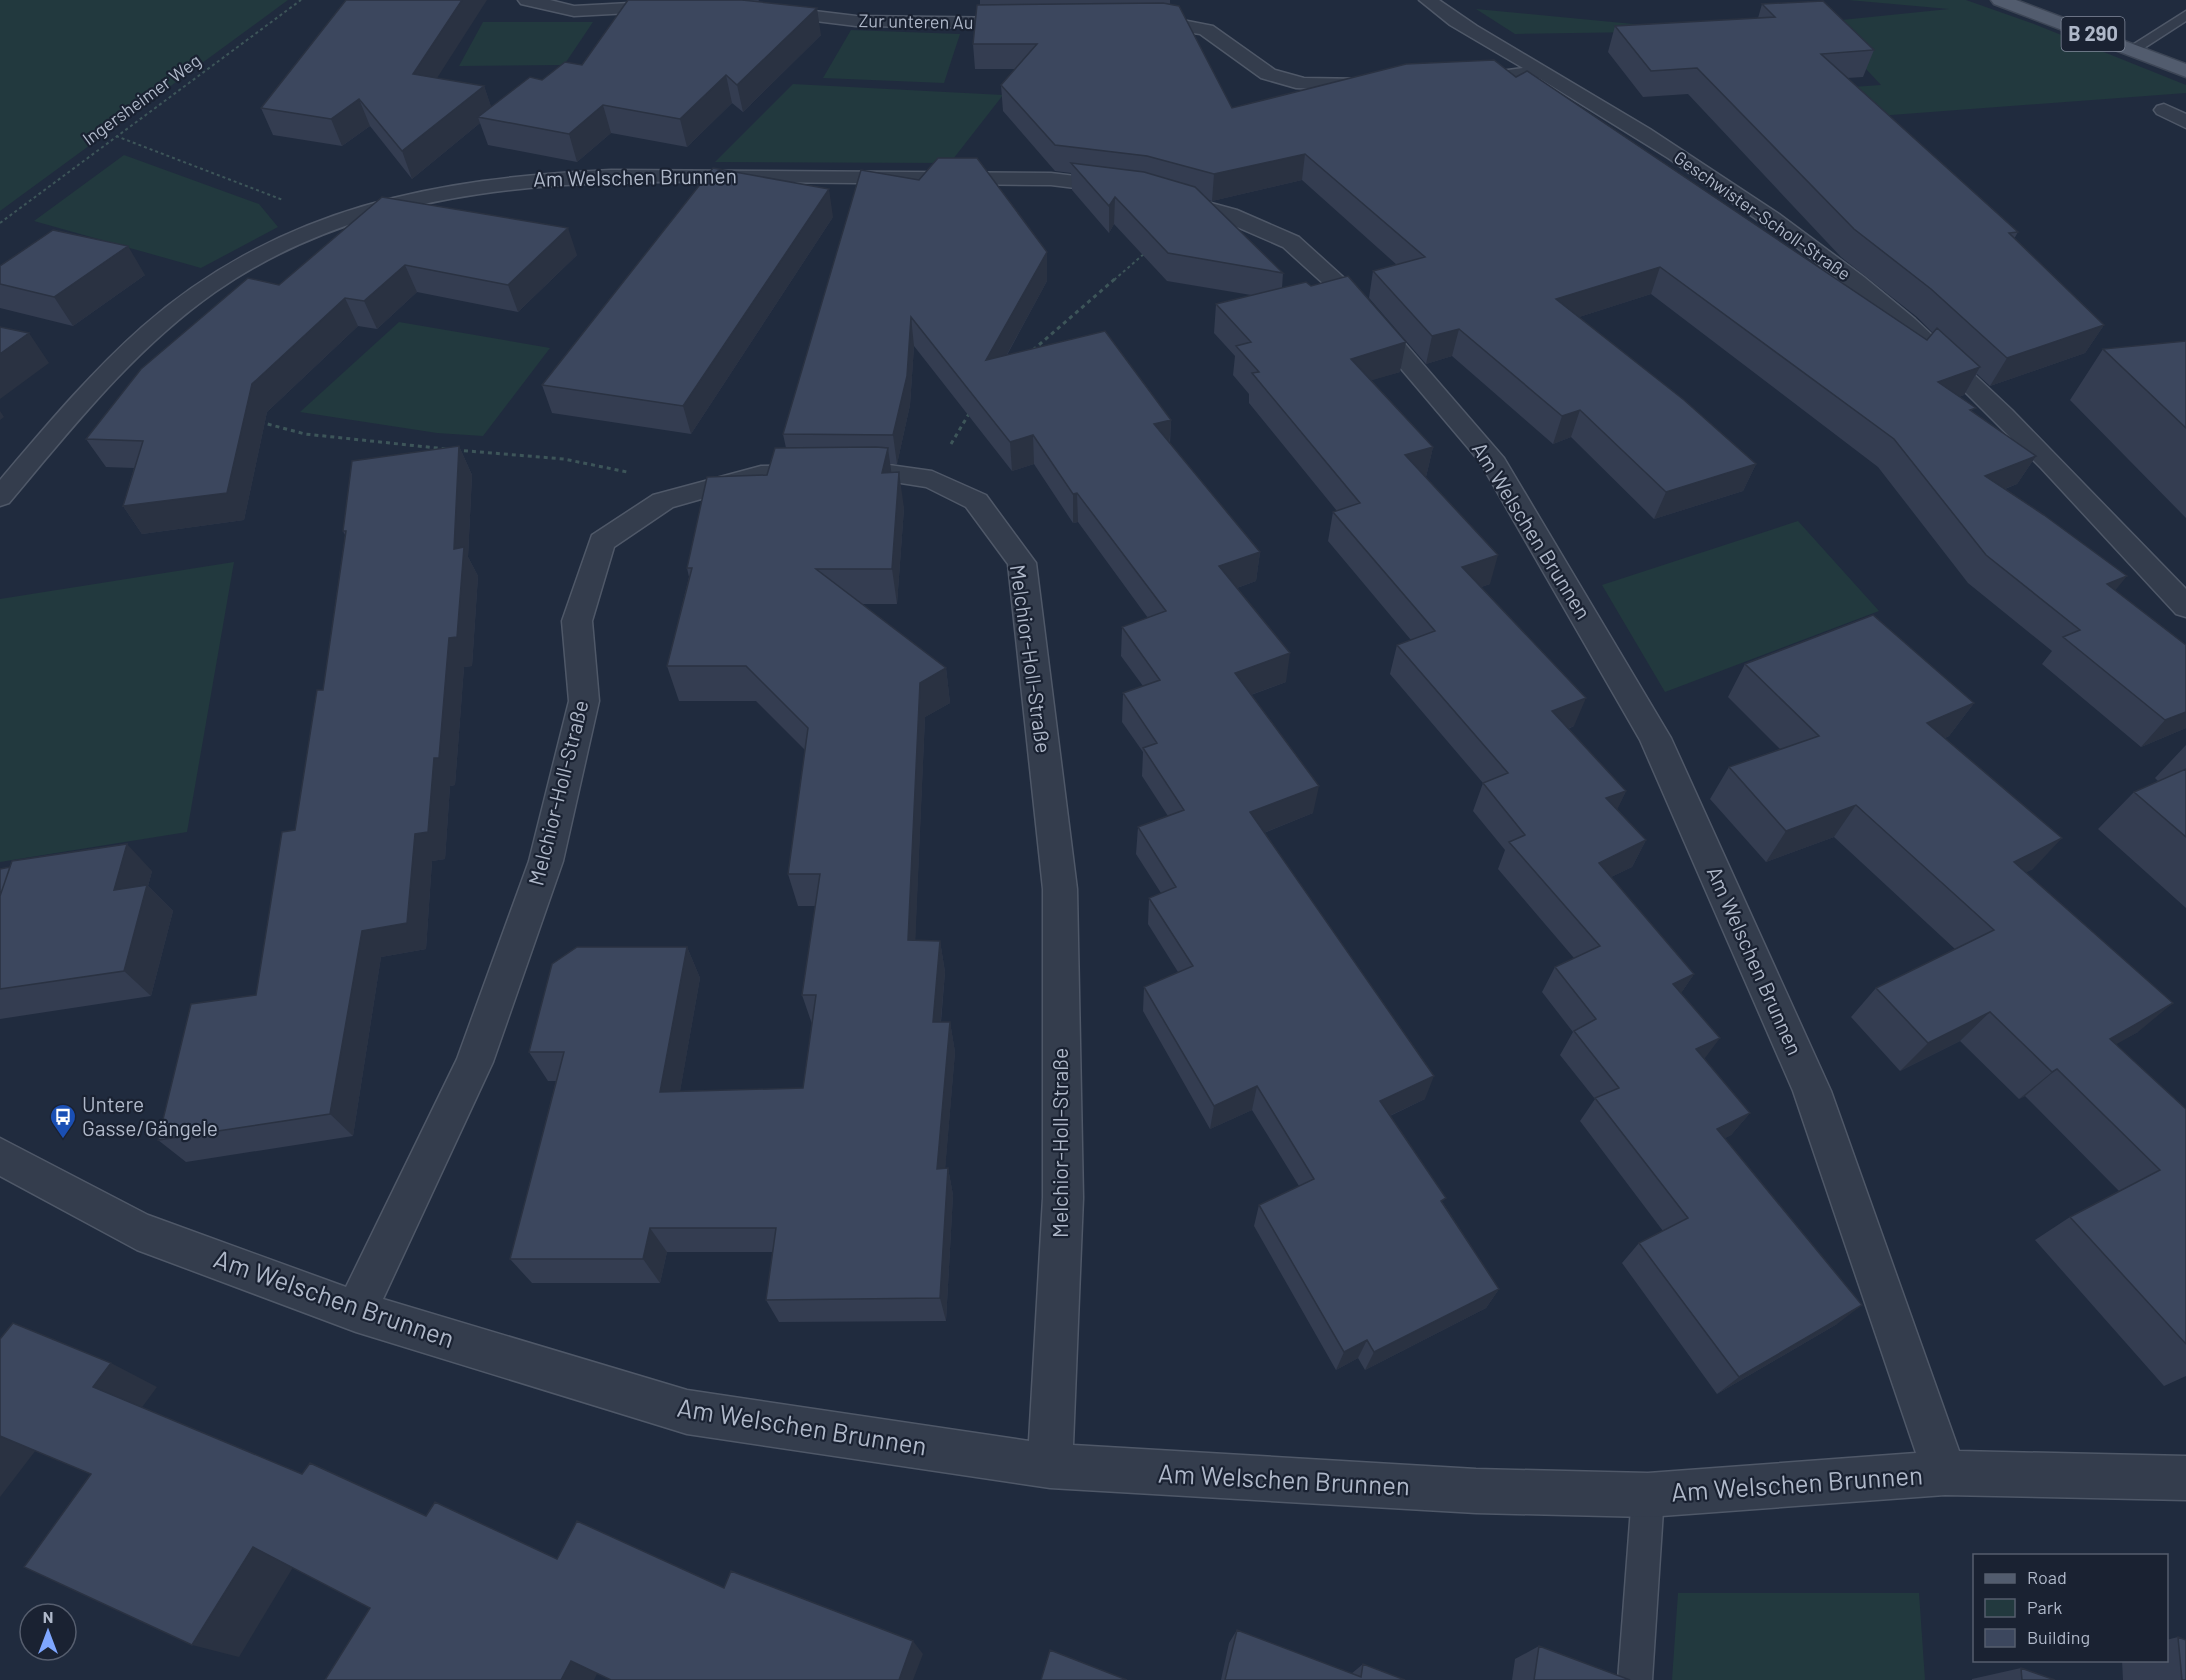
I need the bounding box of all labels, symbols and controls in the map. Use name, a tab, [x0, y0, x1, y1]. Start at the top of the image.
street label: Zur unteren Au	[858, 9, 974, 33]
road number: B 290	[2062, 17, 2124, 51]
street label: Ingersheimer Weg	[78, 49, 205, 150]
street label: Geschwister-Scholl-Straße	[1670, 146, 1855, 285]
street label: Am Welschen Brunnen	[533, 162, 737, 191]
street label: Am Welschen Brunnen	[1468, 437, 1597, 623]
street label: Melchior-Holl-Straße	[1006, 563, 1057, 755]
street label: Melchior-Holl-Straße	[522, 697, 593, 888]
street label: Am Welschen Brunnen	[1703, 862, 1808, 1059]
street label: Melchior-Holl-Straße	[1047, 1048, 1072, 1238]
place label: Untere Gasse/Gängele	[82, 1091, 218, 1140]
bus stop icon: Untere Gasse/Gängele	[48, 1102, 78, 1140]
street label: Am Welschen Brunnen	[210, 1242, 459, 1353]
street label: Am Welschen Brunnen	[675, 1390, 929, 1461]
street label: Am Welschen Brunnen	[1157, 1456, 1411, 1501]
street label: Am Welschen Brunnen	[1670, 1458, 1924, 1507]
legend	[1973, 1554, 2168, 1662]
text: Road	[2027, 1566, 2067, 1588]
text: Park	[2027, 1596, 2062, 1618]
north arrow	[18, 1602, 78, 1662]
text: N	[43, 1607, 53, 1626]
text: Building	[2027, 1626, 2090, 1648]

